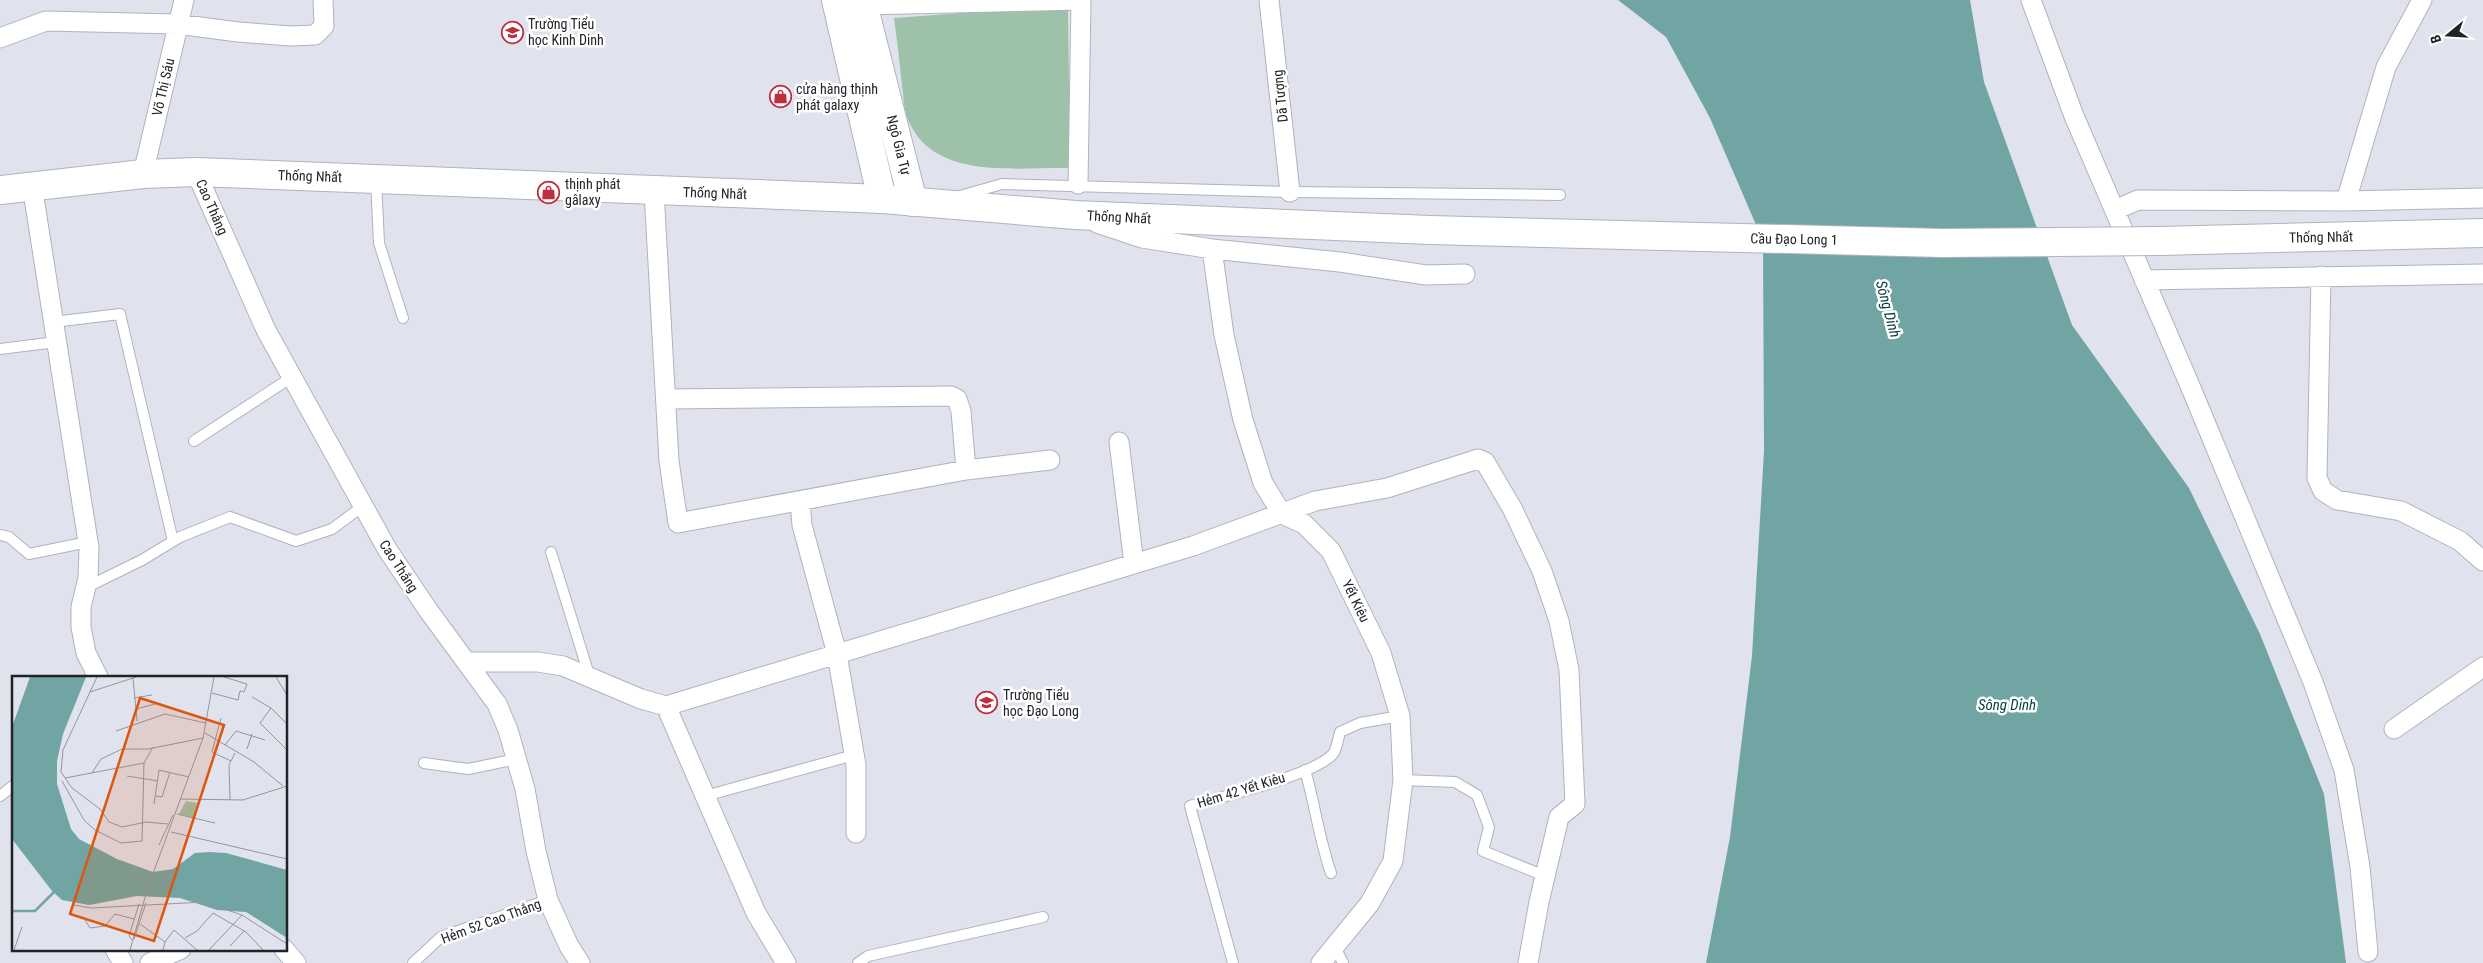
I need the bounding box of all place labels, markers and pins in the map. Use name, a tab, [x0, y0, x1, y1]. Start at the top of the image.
place label: Trường Tiểu học Kinh Dinh	[528, 16, 604, 48]
school or university icon: Trường Tiểu học Kinh Dinh	[500, 20, 524, 44]
place label: cửa hàng thịnh phát galaxy	[796, 81, 878, 113]
shop icon: cửa hàng thịnh phát galaxy	[768, 85, 792, 109]
place label: thịnh phát gâlaxy	[565, 176, 620, 208]
shop icon: thịnh phát gâlaxy	[537, 180, 561, 204]
place label: Trường Tiểu học Đạo Long	[1003, 687, 1079, 719]
school or university icon: Trường Tiểu học Đạo Long	[975, 691, 999, 715]

